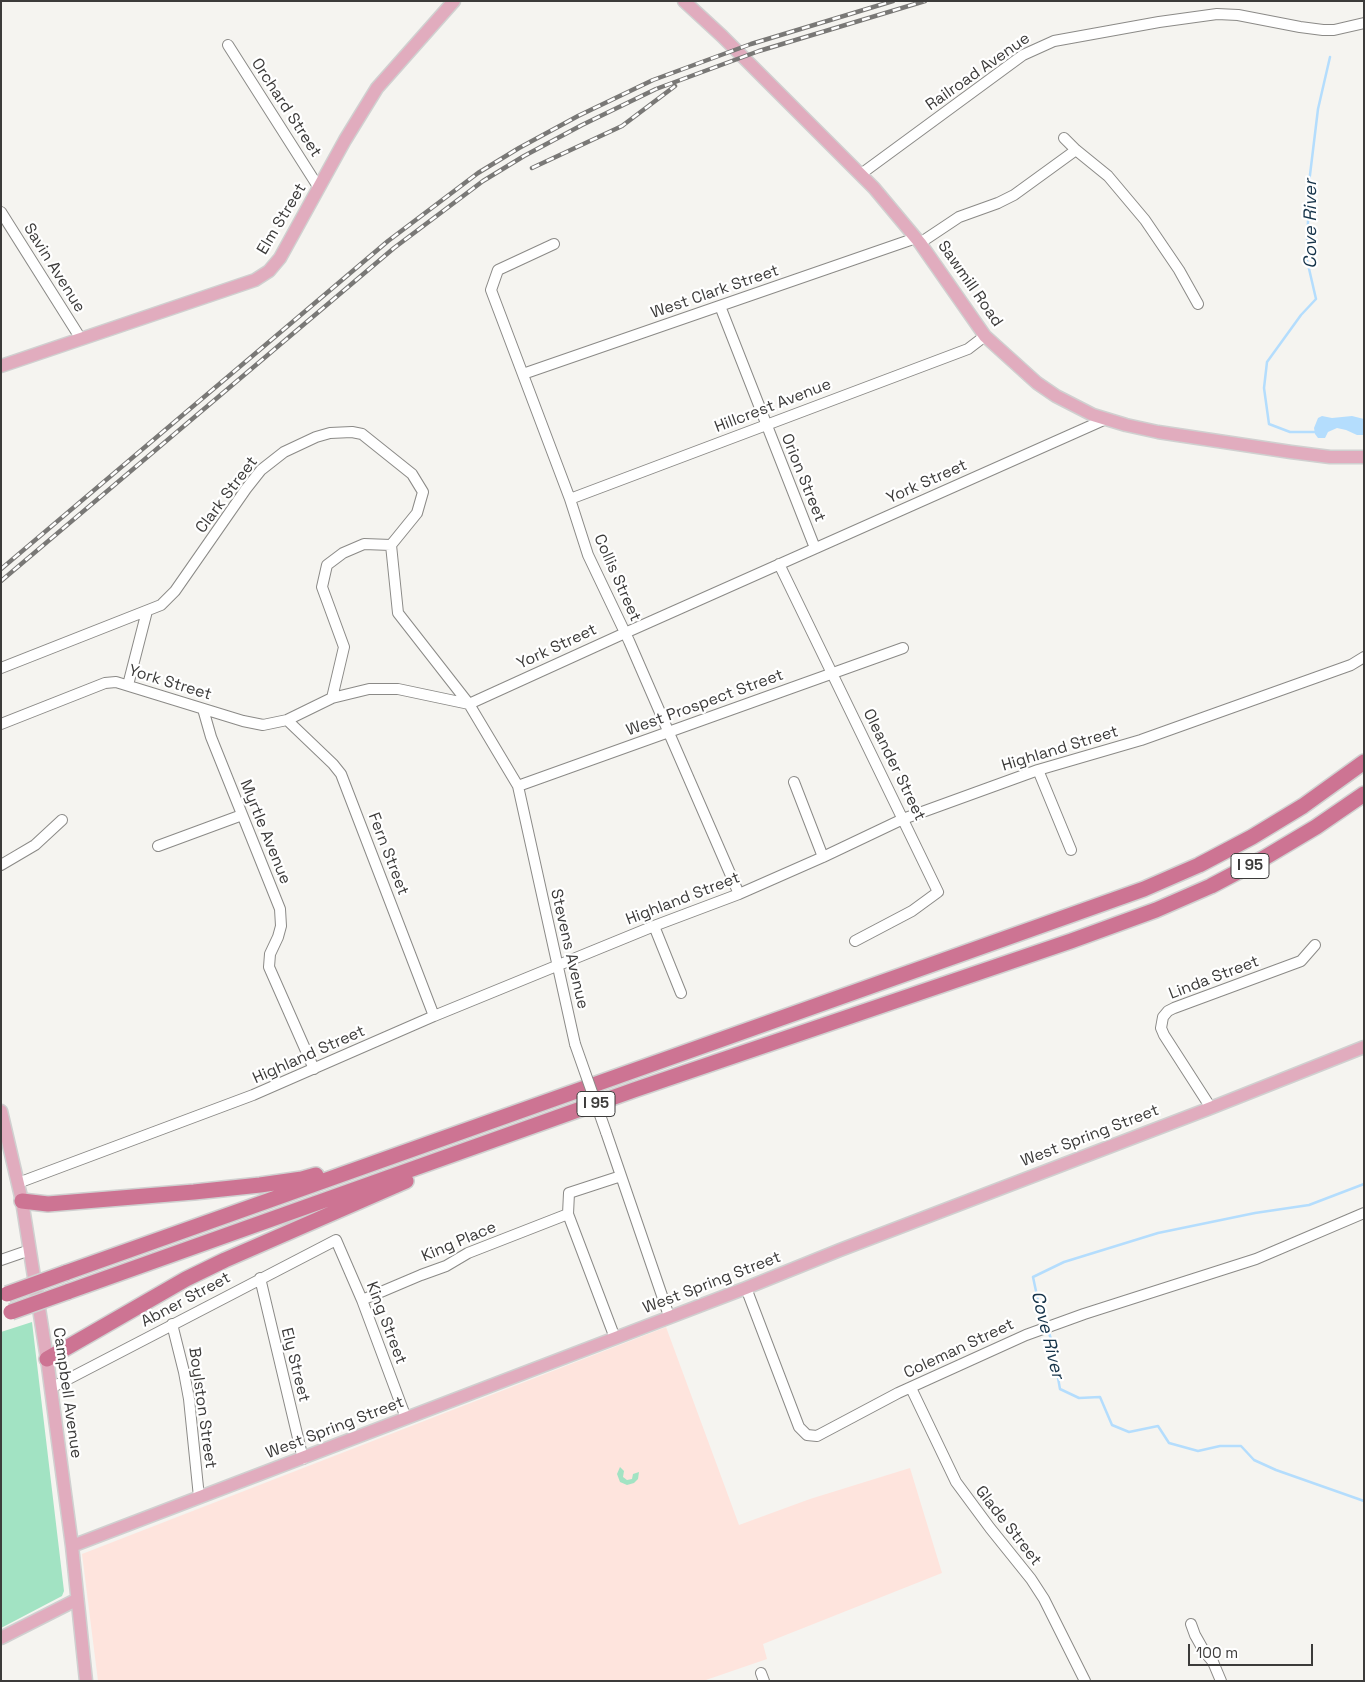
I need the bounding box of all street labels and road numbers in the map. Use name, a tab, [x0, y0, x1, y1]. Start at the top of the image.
street label: Railroad Avenue	[922, 29, 1034, 115]
street label: Orchard Street	[247, 55, 325, 161]
street label: Elm Street	[253, 180, 311, 258]
street label: Savin Avenue	[19, 220, 89, 316]
street label: Sawmill Road	[933, 237, 1007, 331]
street label: West Clark Street	[649, 261, 781, 323]
street label: Hillcrest Avenue	[712, 375, 834, 437]
street label: Orion Street	[777, 431, 829, 525]
street label: Clark Street	[192, 453, 262, 537]
street label: York Street	[884, 456, 970, 508]
street label: Collis Street	[589, 531, 645, 625]
street label: York Street	[514, 620, 600, 674]
street label: York Street	[126, 661, 214, 705]
street label: West Prospect Street	[624, 666, 786, 740]
street label: Oleander Street	[859, 706, 929, 824]
street label: Highland Street	[999, 722, 1121, 776]
street label: Myrtle Avenue	[235, 777, 295, 887]
street label: Fern Street	[363, 810, 413, 898]
road number: I 95	[1231, 854, 1269, 878]
street label: Highland Street	[623, 868, 743, 930]
street label: Stevens Avenue	[546, 887, 592, 1011]
street label: Linda Street	[1166, 952, 1262, 1004]
street label: Highland Street	[250, 1022, 368, 1088]
road number: I 95	[577, 1092, 615, 1116]
street label: West Spring Street	[1018, 1101, 1162, 1171]
street label: King Place	[419, 1218, 499, 1266]
street label: West Spring Street	[640, 1248, 784, 1318]
street label: Abner Street	[138, 1268, 234, 1332]
street label: King Street	[361, 1279, 411, 1367]
street label: Coleman Street	[901, 1315, 1017, 1383]
street label: Campbell Avenue	[48, 1326, 86, 1460]
street label: Ely Street	[277, 1326, 313, 1404]
street label: Boylston Street	[184, 1346, 220, 1470]
street label: West Spring Street	[263, 1393, 407, 1463]
street label: Glade Street	[971, 1482, 1045, 1570]

